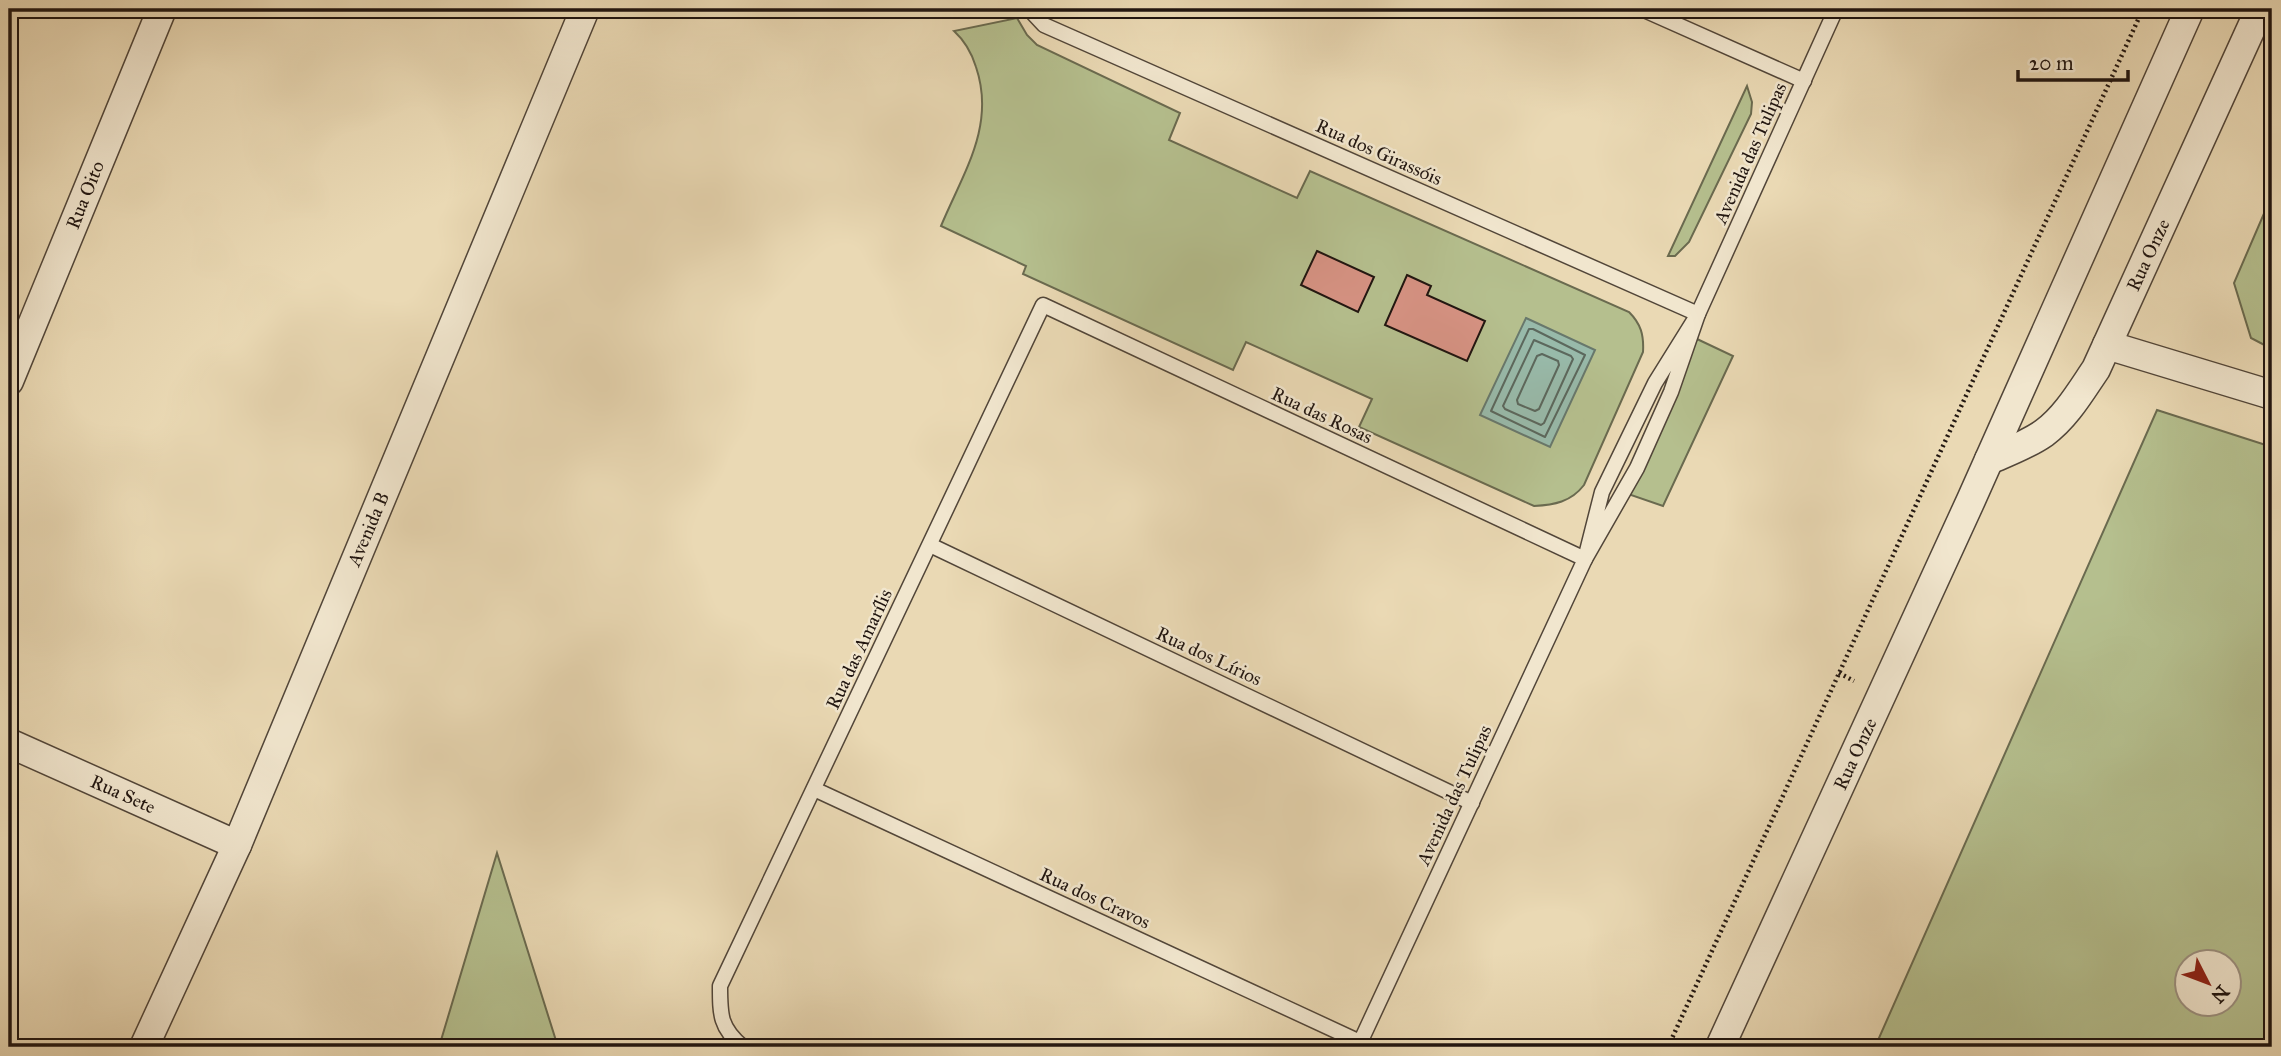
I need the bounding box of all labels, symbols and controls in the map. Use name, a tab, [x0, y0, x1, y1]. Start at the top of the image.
scale bar	[2018, 38, 2129, 82]
text: 20 m	[2029, 50, 2074, 76]
street label: Avenida das Tulipas	[1708, 79, 1791, 228]
street label: Rua dos Girassóis	[1312, 114, 1446, 190]
street label: Rua Oito	[61, 157, 109, 232]
street label: Rua Onze	[2121, 215, 2175, 295]
street label: Rua das Rosas	[1268, 382, 1376, 448]
street label: Avenida B	[342, 488, 394, 571]
street label: Rua das Amarílis	[821, 585, 897, 713]
street label: Rua dos Lírios	[1153, 622, 1266, 691]
street label: Rua Onze	[1828, 714, 1882, 794]
street label: Avenida das Tulipas	[1411, 721, 1497, 870]
street label: Rua Sete	[87, 769, 159, 819]
street label: Rua dos Cravos	[1036, 862, 1154, 934]
north arrow	[2172, 948, 2242, 1018]
text: N	[2206, 980, 2234, 1008]

